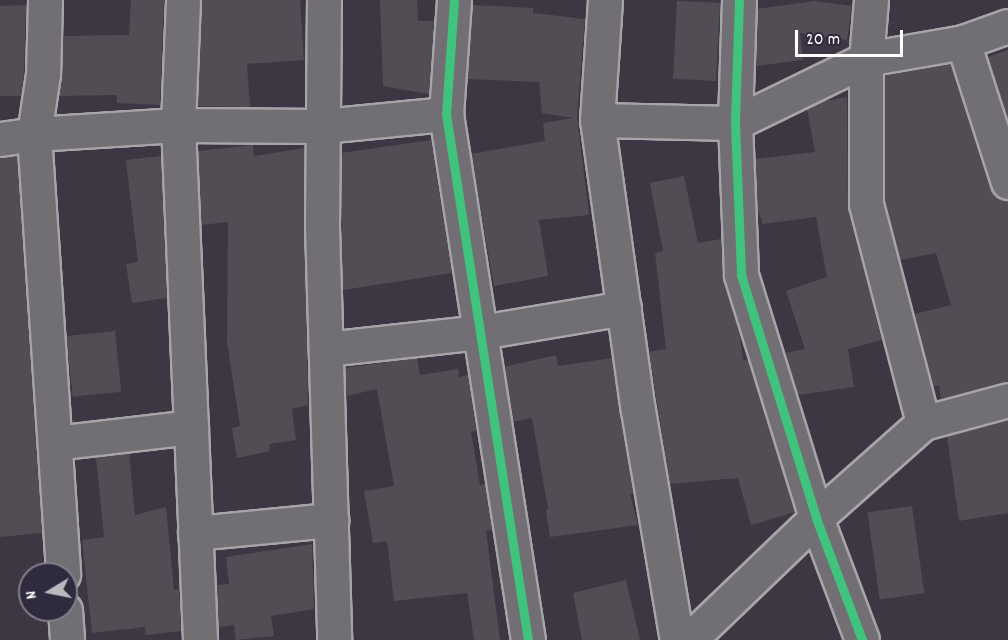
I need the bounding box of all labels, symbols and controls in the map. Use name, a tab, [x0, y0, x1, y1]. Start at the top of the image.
scale bar	[798, 18, 906, 56]
text: 20 m	[806, 28, 840, 53]
north arrow	[18, 562, 78, 622]
text: N	[20, 589, 44, 601]

